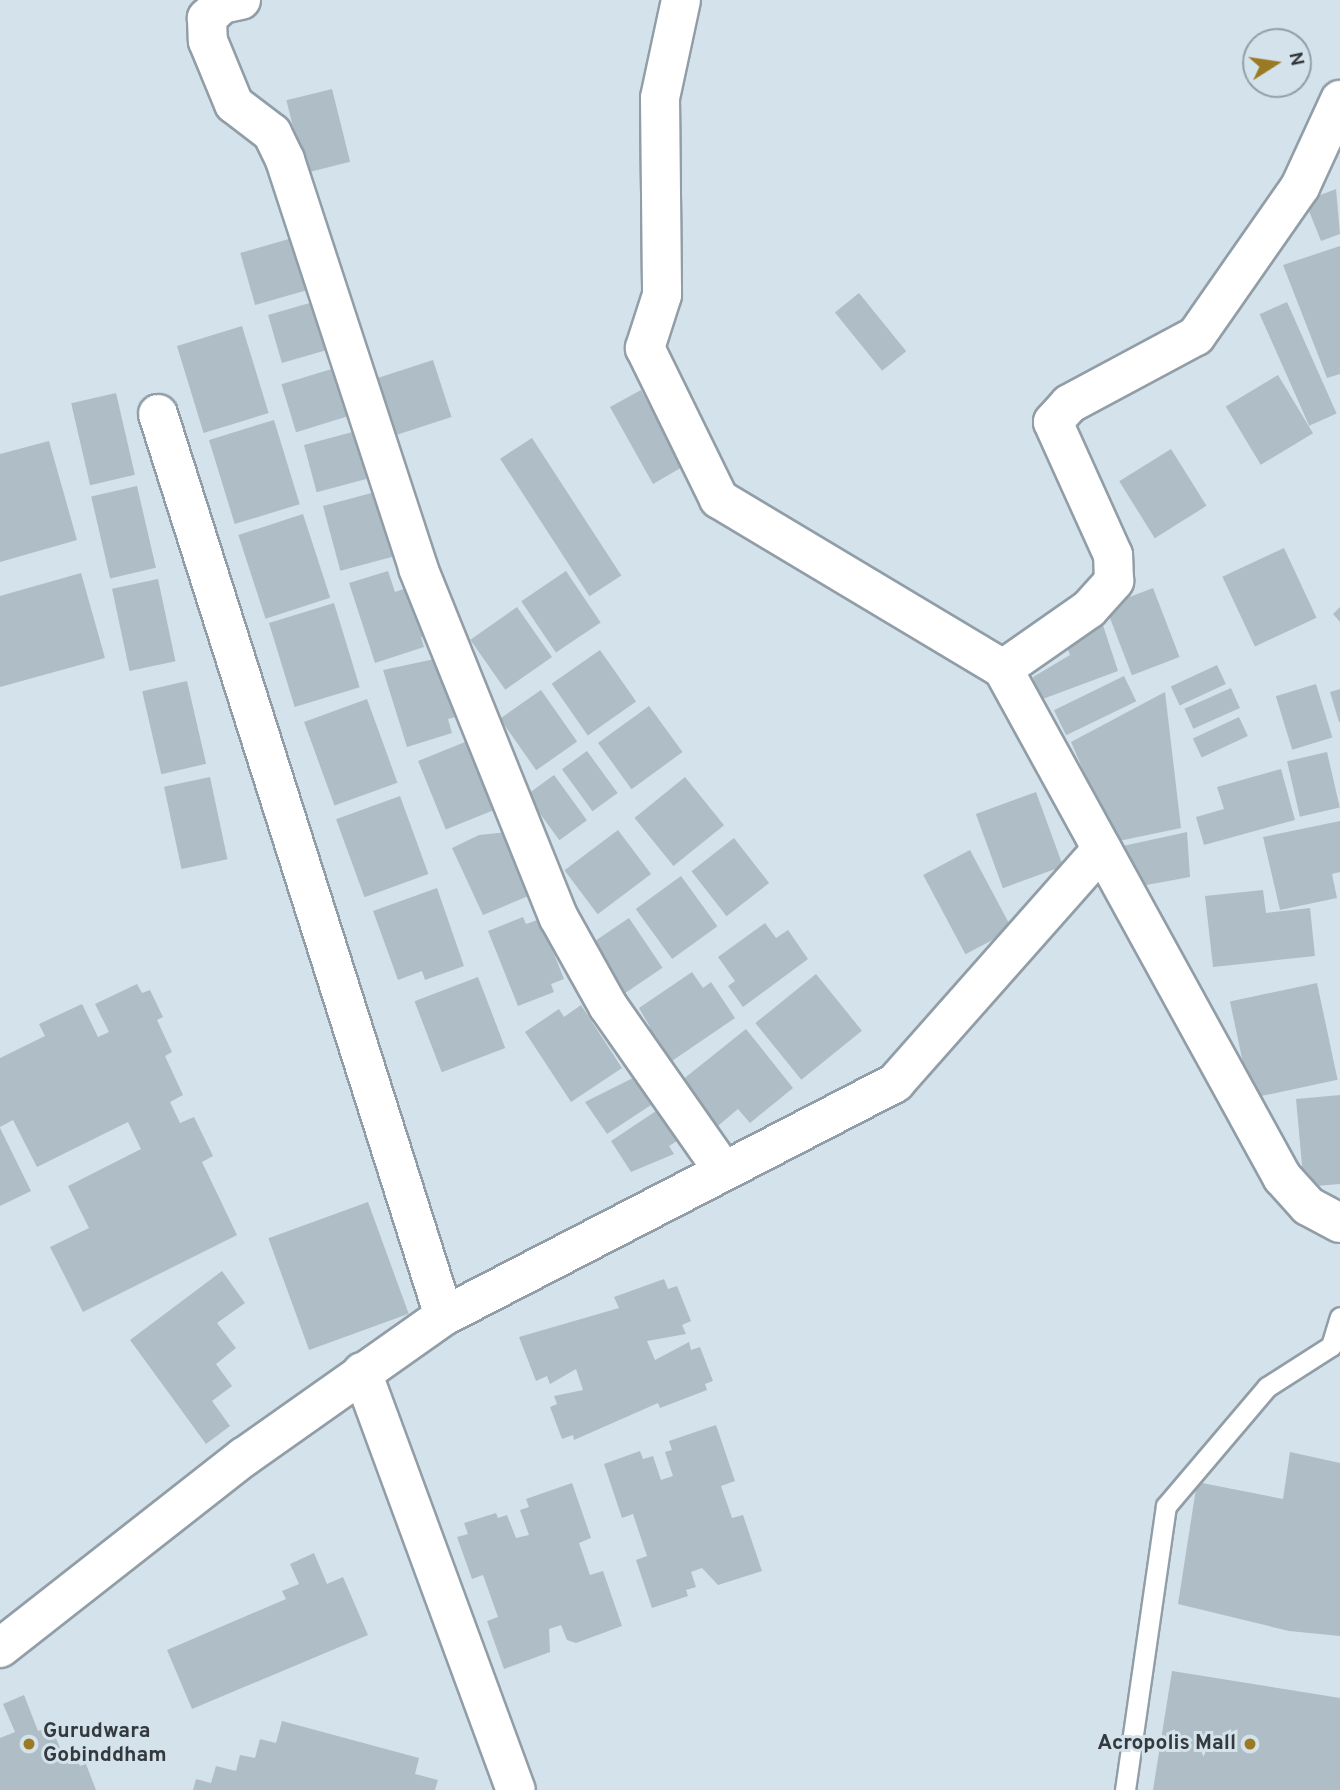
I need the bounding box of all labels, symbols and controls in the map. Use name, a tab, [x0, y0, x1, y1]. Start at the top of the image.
north arrow	[1242, 28, 1312, 98]
text: N	[1282, 50, 1309, 68]
place label: Gurudwara Gobinddham	[43, 1719, 167, 1769]
place label: Acropolis Mall	[1097, 1731, 1236, 1757]
marker: Gurudwara Gobinddham	[21, 1736, 37, 1752]
marker: Acropolis Mall	[1242, 1736, 1258, 1752]

